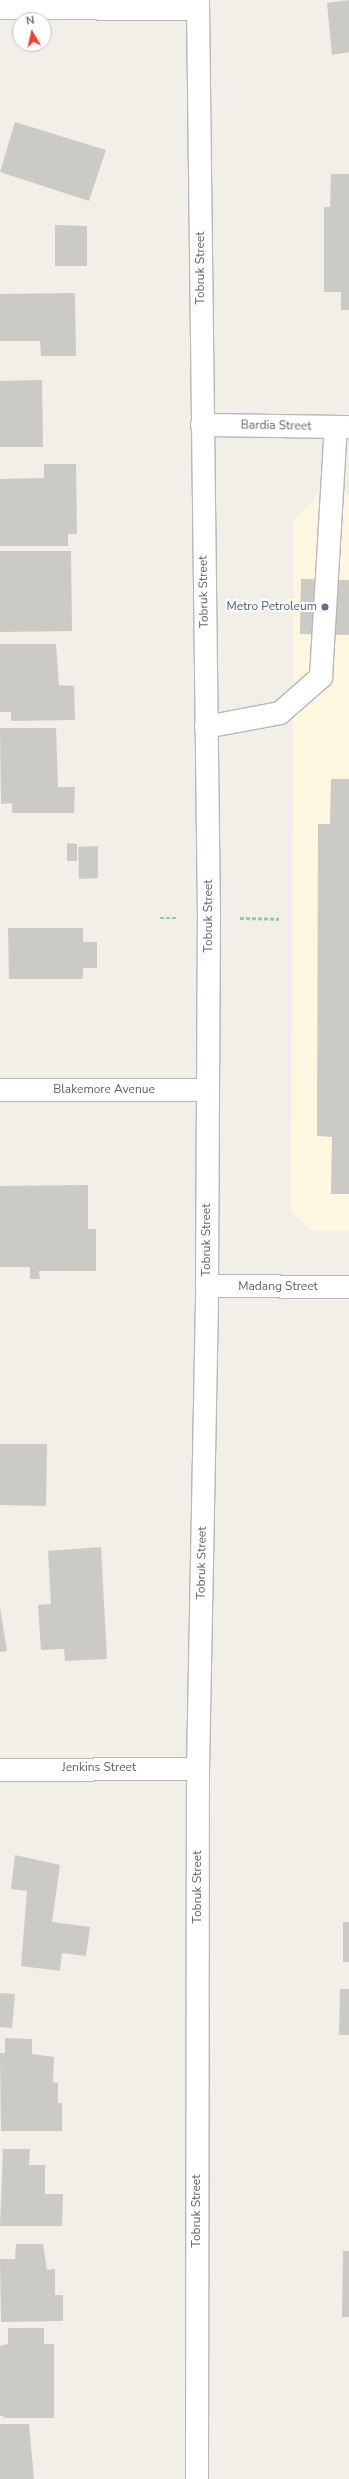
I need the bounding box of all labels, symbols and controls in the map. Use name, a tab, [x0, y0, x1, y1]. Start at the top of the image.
north arrow	[12, 12, 52, 52]
text: N	[25, 13, 35, 29]
street label: Tobruk Street	[194, 232, 208, 304]
street label: Bardia Street	[241, 418, 311, 434]
street label: Tobruk Street	[196, 555, 212, 629]
place label: Metro Petroleum	[227, 600, 317, 614]
marker: Metro Petroleum	[320, 602, 330, 612]
street label: Tobruk Street	[202, 880, 216, 952]
street label: Blakemore Avenue	[53, 1083, 155, 1097]
street label: Tobruk Street	[200, 1204, 214, 1276]
street label: Madang Street	[238, 1280, 318, 1294]
street label: Tobruk Street	[194, 1526, 210, 1600]
street label: Jenkins Street	[62, 1761, 136, 1775]
street label: Tobruk Street	[191, 1851, 205, 1923]
street label: Tobruk Street	[190, 2175, 204, 2247]

